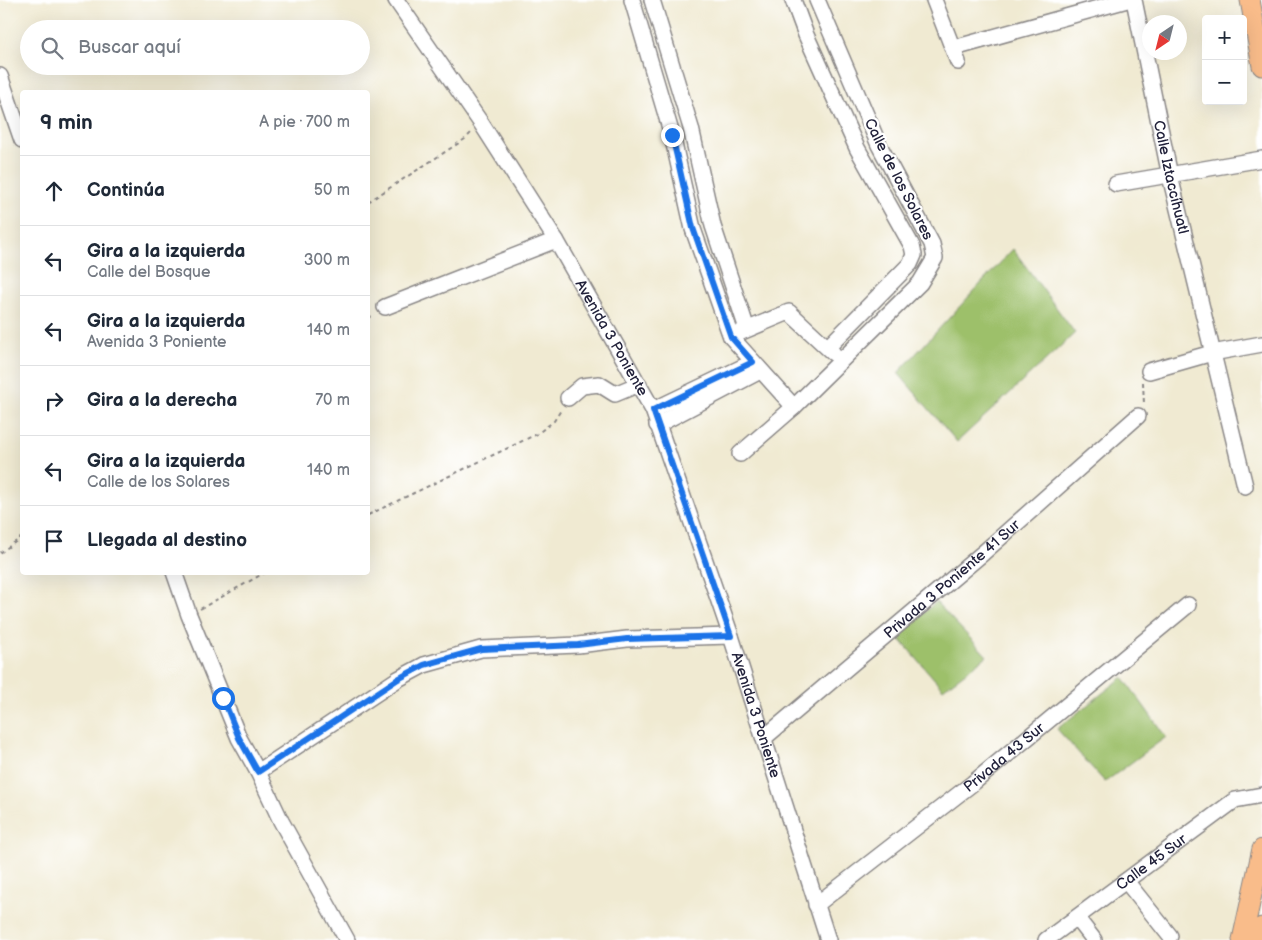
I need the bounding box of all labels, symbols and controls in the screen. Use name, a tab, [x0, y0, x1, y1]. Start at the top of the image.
north arrow	[1142, 15, 1187, 60]
map controls	[1202, 15, 1247, 105]
button: +	[1202, 15, 1247, 60]
search box	[20, 20, 370, 75]
icon: search	[38, 34, 66, 62]
text: Buscar aquí	[78, 36, 181, 59]
button: −	[1202, 60, 1247, 105]
text: 9 min	[40, 110, 93, 135]
text: A pie · 700 m	[259, 113, 350, 132]
street label: Calle de los Solares	[860, 115, 938, 244]
street label: Calle Iztaccíhuatl	[1149, 119, 1193, 236]
route end	[661, 124, 684, 147]
icon: ahead	[40, 177, 68, 205]
text: Continúa	[87, 179, 165, 202]
text: 50 m	[314, 181, 350, 200]
text: Gira a la izquierda	[87, 240, 245, 263]
icon: left	[40, 247, 68, 275]
text: 300 m	[304, 251, 350, 270]
text: Calle del Bosque	[87, 263, 211, 282]
street label: Avenida 3 Poniente	[571, 276, 652, 400]
text: Gira a la izquierda	[87, 310, 245, 333]
icon: left	[40, 317, 68, 345]
text: 140 m	[307, 321, 350, 340]
text: Avenida 3 Poniente	[87, 333, 227, 352]
icon: right	[40, 387, 68, 415]
text: Gira a la derecha	[87, 389, 237, 412]
text: 70 m	[315, 391, 350, 410]
text: Gira a la izquierda	[87, 450, 245, 473]
icon: left	[40, 457, 68, 485]
text: 140 m	[307, 461, 350, 480]
text: Calle de los Solares	[87, 473, 230, 492]
street label: Privada 3 Poniente 41 Sur	[880, 515, 1025, 643]
icon: arrive	[40, 527, 68, 555]
text: Llegada al destino	[87, 529, 247, 552]
street label: Avenida 3 Poniente	[727, 650, 785, 780]
route start	[212, 687, 235, 710]
street label: Privada 43 Sur	[960, 718, 1049, 797]
street label: Calle 45 Sur	[1113, 830, 1191, 895]

